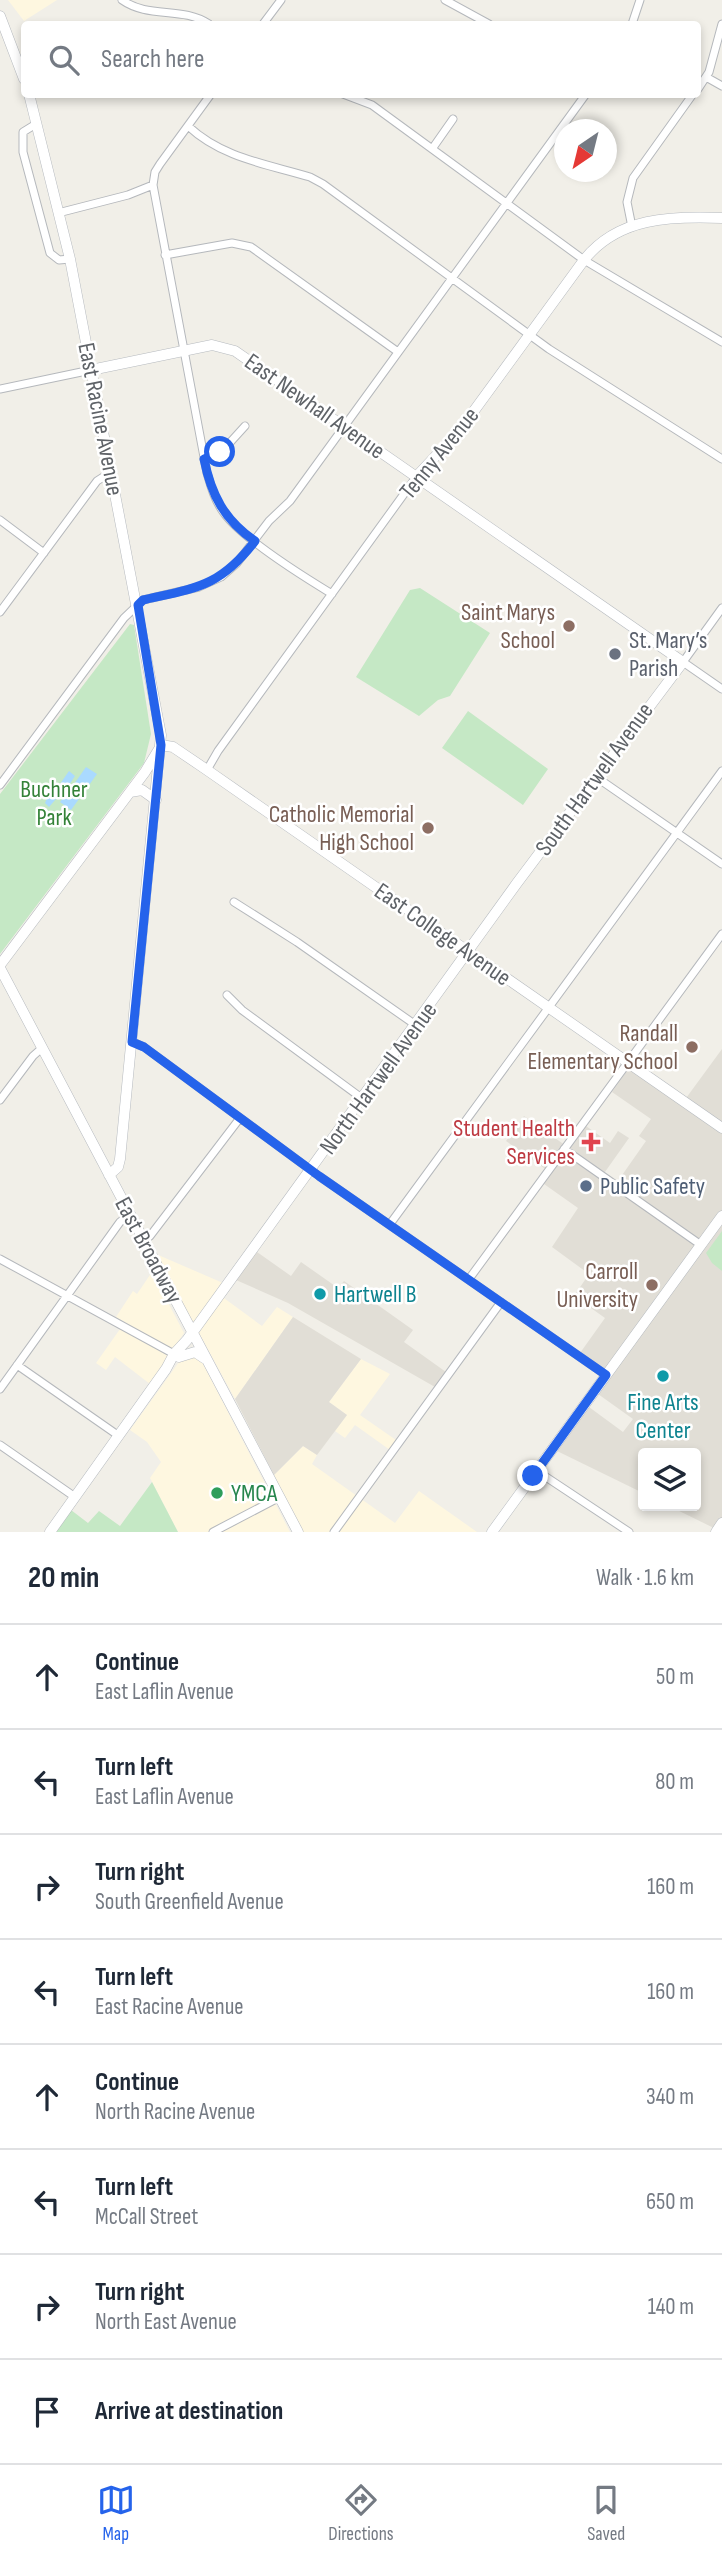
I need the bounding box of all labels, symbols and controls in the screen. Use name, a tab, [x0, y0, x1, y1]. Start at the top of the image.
search box	[21, 21, 701, 98]
icon: search	[45, 41, 83, 79]
text: Search here	[101, 44, 204, 75]
north arrow	[554, 119, 617, 182]
street label: East Racine Avenue	[71, 340, 130, 498]
street label: East Newhall Avenue	[239, 347, 391, 466]
street label: Tenny Avenue	[393, 401, 485, 505]
route start	[204, 436, 235, 467]
place label: Saint Marys School	[461, 598, 555, 655]
marker: Saint Marys School	[561, 618, 577, 634]
place label: St. Mary’s Parish	[629, 626, 707, 683]
marker: St. Mary’s Parish	[607, 646, 623, 662]
street label: South Hartwell Avenue	[529, 697, 660, 861]
park label: Buchner Park	[20, 775, 88, 832]
place label: Catholic Memorial High School	[269, 800, 414, 857]
marker: Catholic Memorial High School	[420, 820, 436, 836]
street label: East College Avenue	[369, 877, 517, 992]
street label: North Hartwell Avenue	[313, 996, 443, 1160]
place label: Randall Elementary School	[527, 1019, 678, 1076]
marker: Randall Elementary School	[684, 1039, 700, 1055]
place label: Student Health Services	[453, 1114, 575, 1171]
marker: Student Health Services	[581, 1132, 601, 1152]
place label: Public Safety	[600, 1172, 705, 1201]
marker: Public Safety	[578, 1178, 594, 1194]
street label: East Broadway	[108, 1192, 189, 1308]
place label: Carroll University	[556, 1257, 638, 1314]
marker: Carroll University	[644, 1277, 660, 1293]
place label: Hartwell B	[334, 1280, 416, 1309]
marker: Hartwell B	[312, 1286, 328, 1302]
marker: Fine Arts Center	[655, 1368, 671, 1384]
place label: Fine Arts Center	[627, 1388, 699, 1445]
map controls	[638, 1448, 701, 1511]
button: layers	[638, 1448, 701, 1511]
route end	[517, 1460, 548, 1491]
place label: YMCA	[231, 1479, 278, 1508]
marker: YMCA	[209, 1485, 225, 1501]
text: 20 min	[28, 1560, 99, 1596]
text: Walk · 1.6 km	[596, 1564, 694, 1592]
text: Continue	[95, 1647, 179, 1678]
icon: ahead	[28, 1658, 66, 1696]
text: 50 m	[656, 1663, 694, 1691]
text: East Laflin Avenue	[95, 1678, 234, 1706]
text: Turn left	[95, 1752, 173, 1783]
icon: left	[28, 1763, 66, 1801]
text: 80 m	[655, 1768, 694, 1796]
text: East Laflin Avenue	[95, 1783, 234, 1811]
text: Turn right	[95, 1857, 184, 1888]
icon: right	[28, 1868, 66, 1906]
text: 160 m	[647, 1873, 694, 1901]
text: South Greenfield Avenue	[95, 1888, 284, 1916]
text: Turn left	[95, 1962, 173, 1993]
icon: left	[28, 1973, 66, 2011]
text: 160 m	[647, 1978, 694, 2006]
text: East Racine Avenue	[95, 1993, 244, 2021]
text: Continue	[95, 2067, 179, 2098]
icon: ahead	[28, 2078, 66, 2116]
text: 340 m	[646, 2083, 694, 2111]
text: North Racine Avenue	[95, 2098, 255, 2126]
text: Turn left	[95, 2172, 173, 2203]
icon: left	[28, 2183, 66, 2221]
text: 650 m	[646, 2188, 694, 2216]
text: McCall Street	[95, 2203, 198, 2231]
text: Turn right	[95, 2277, 184, 2308]
icon: right	[28, 2288, 66, 2326]
text: 140 m	[648, 2293, 694, 2321]
text: North East Avenue	[95, 2308, 237, 2336]
icon: arrive	[28, 2393, 66, 2431]
text: Arrive at destination	[95, 2396, 283, 2427]
tab: Map	[97, 2481, 135, 2546]
tab: Directions	[328, 2481, 394, 2546]
tab: Saved	[587, 2481, 625, 2546]

